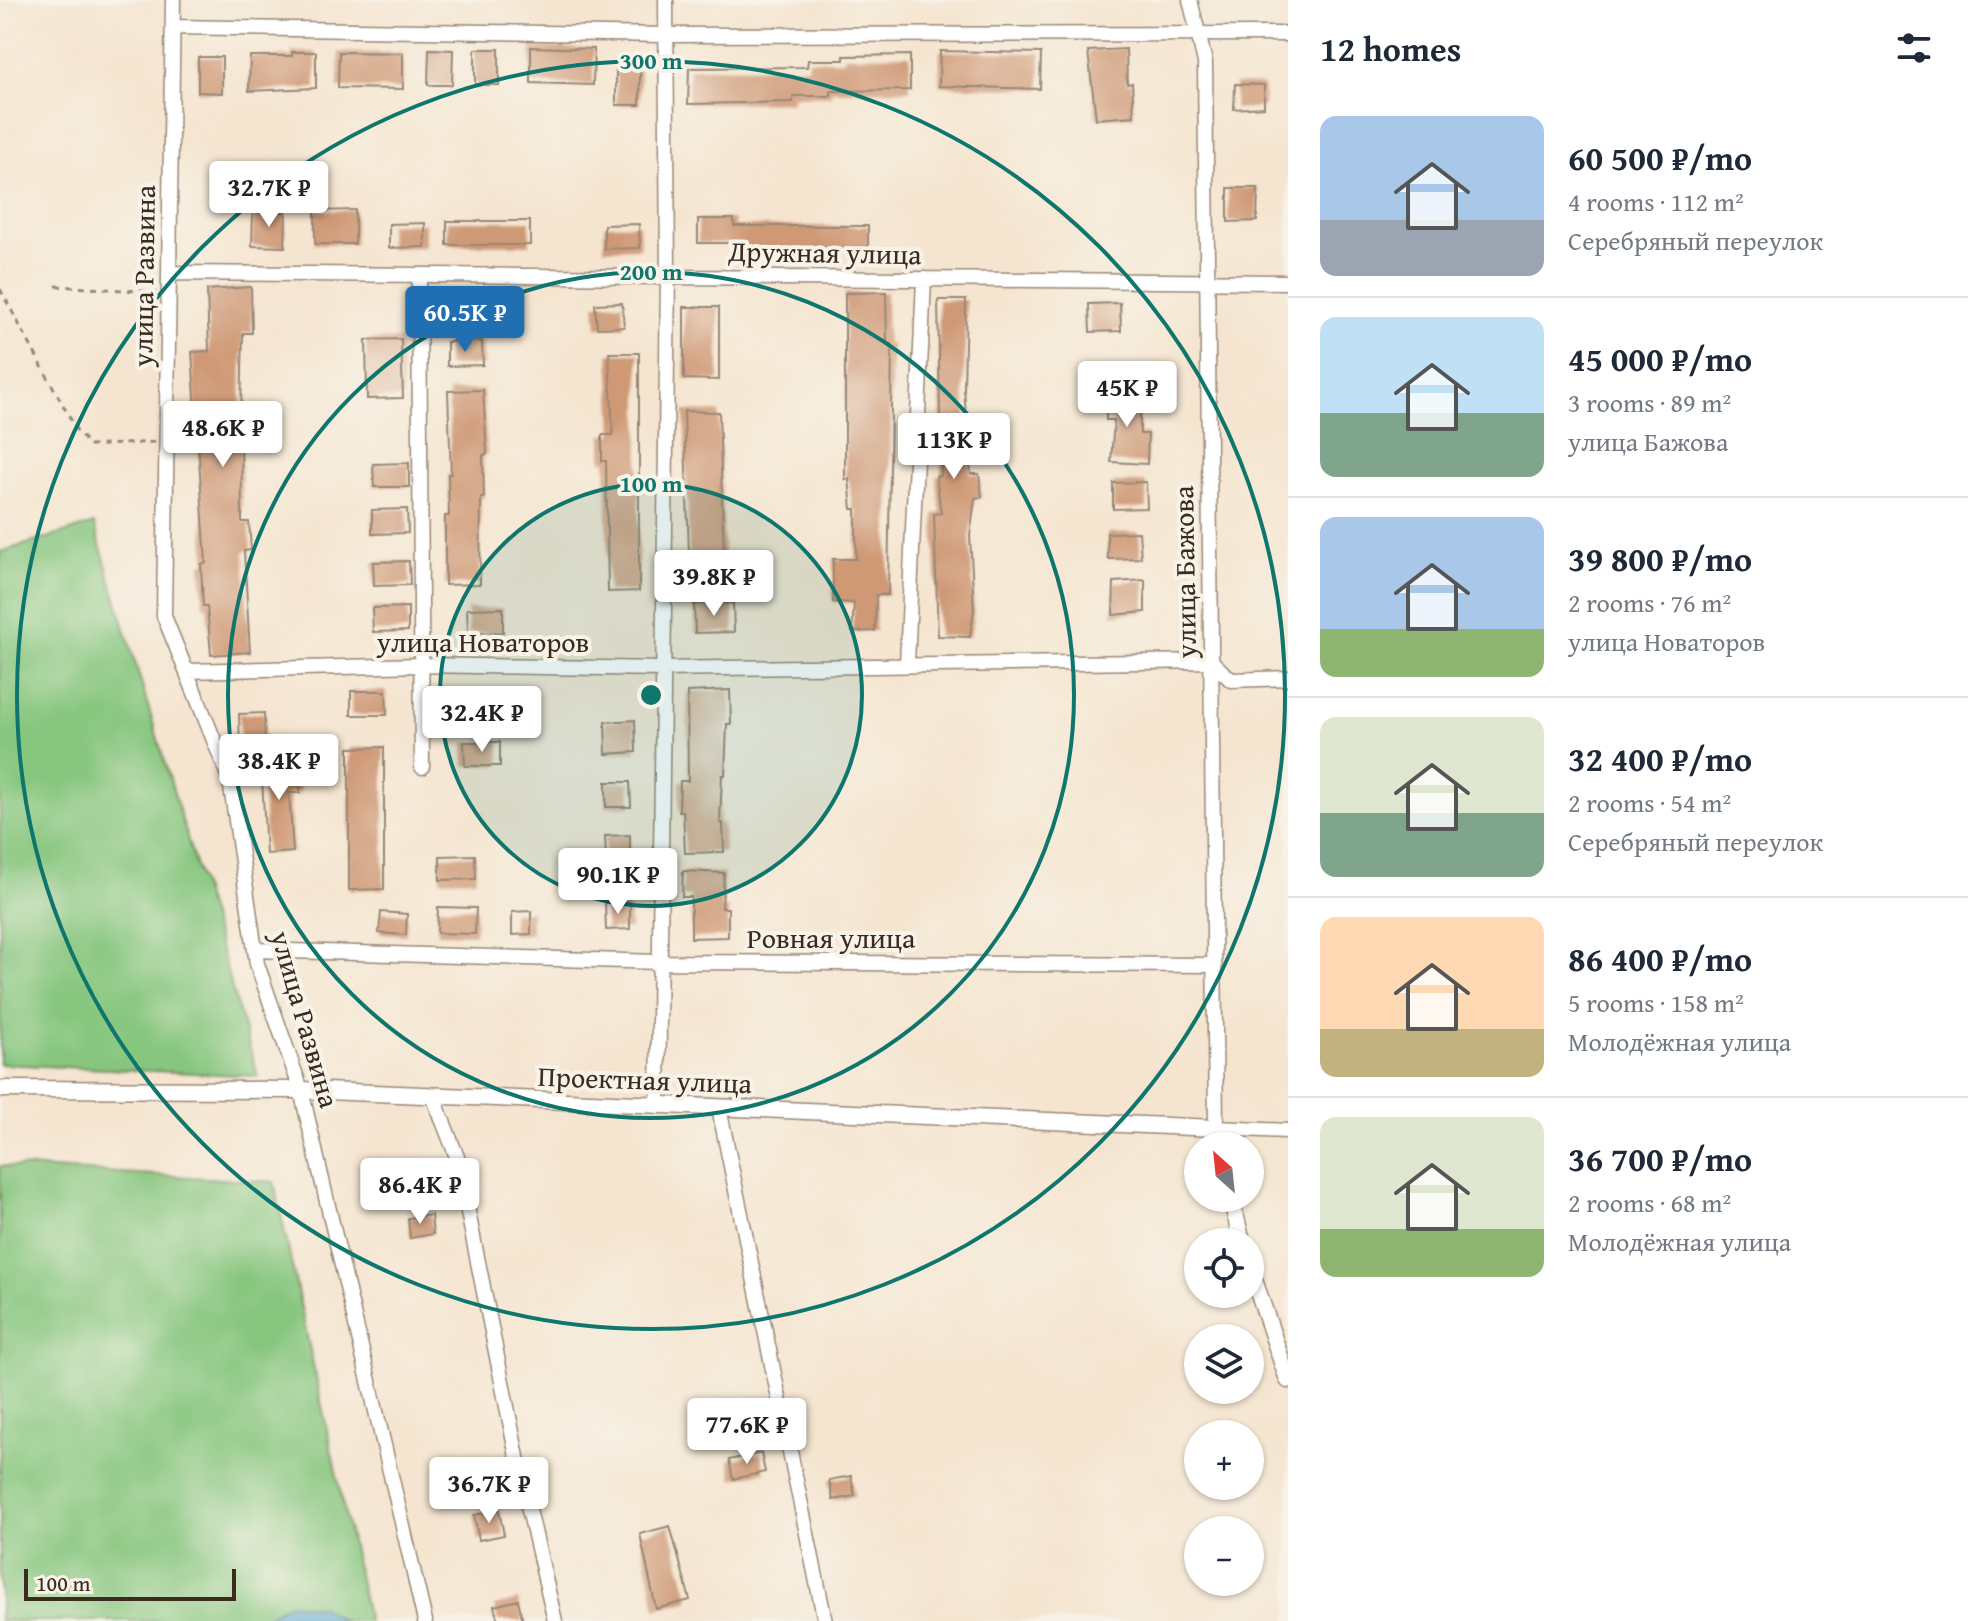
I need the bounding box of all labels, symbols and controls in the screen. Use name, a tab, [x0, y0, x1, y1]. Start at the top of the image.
text: 12 homes	[1320, 24, 1461, 73]
icon: filters	[1892, 26, 1936, 70]
text: 300 m	[619, 43, 683, 78]
text: 60 500 ₽/mo	[1568, 133, 1752, 182]
icon: home	[1384, 148, 1480, 244]
pin: 32.7K ₽	[195, 161, 343, 229]
text: 32.7K ₽	[227, 167, 311, 206]
text: 4 rooms · 112 m²	[1568, 182, 1744, 221]
street label: улица Развина	[121, 184, 165, 368]
text: Серебряный переулок	[1568, 221, 1823, 260]
street label: Дружная улица	[727, 230, 923, 274]
text: 200 m	[619, 254, 683, 289]
pin: 60.5K ₽	[391, 286, 539, 354]
text: 60.5K ₽	[423, 292, 507, 331]
text: 45 000 ₽/mo	[1568, 334, 1752, 383]
icon: home	[1384, 349, 1480, 445]
pin: 45K ₽	[1071, 361, 1183, 429]
text: 45K ₽	[1096, 367, 1158, 406]
text: 3 rooms · 89 m²	[1568, 383, 1731, 422]
pin: 48.6K ₽	[149, 401, 297, 469]
text: 48.6K ₽	[181, 407, 265, 446]
pin: 113K ₽	[889, 413, 1019, 481]
text: 113K ₽	[916, 419, 992, 458]
text: улица Бажова	[1568, 422, 1728, 461]
text: 100 m	[619, 466, 683, 501]
street label: улица Бажова	[1162, 485, 1206, 660]
text: 39 800 ₽/mo	[1568, 534, 1752, 583]
icon: home	[1384, 549, 1480, 645]
pin: 39.8K ₽	[640, 550, 788, 618]
text: 39.8K ₽	[672, 556, 756, 595]
text: 2 rooms · 76 m²	[1568, 583, 1731, 622]
street label: улица Новаторов	[376, 621, 589, 662]
text: улица Новаторов	[1568, 622, 1765, 661]
centre of rings	[637, 681, 665, 709]
pin: 32.4K ₽	[408, 686, 556, 754]
text: 32.4K ₽	[440, 692, 524, 731]
pin: 38.4K ₽	[205, 734, 353, 802]
text: 32 400 ₽/mo	[1568, 734, 1752, 783]
text: 38.4K ₽	[237, 740, 321, 779]
icon: home	[1384, 749, 1480, 845]
text: 2 rooms · 54 m²	[1568, 783, 1731, 822]
text: Серебряный переулок	[1568, 822, 1823, 861]
pin: 90.1K ₽	[544, 848, 692, 916]
text: 90.1K ₽	[576, 854, 660, 893]
street label: Ровная улица	[747, 917, 916, 958]
street label: улица Развина	[261, 925, 351, 1113]
text: 86 400 ₽/mo	[1568, 934, 1752, 983]
icon: home	[1384, 949, 1480, 1045]
text: 5 rooms · 158 m²	[1568, 983, 1744, 1022]
text: Молодёжная улица	[1568, 1022, 1791, 1061]
street label: Проектная улица	[537, 1055, 753, 1103]
north arrow	[1184, 1132, 1264, 1212]
map controls	[1184, 1132, 1264, 1596]
text: 36 700 ₽/mo	[1568, 1134, 1752, 1183]
icon: home	[1384, 1149, 1480, 1245]
pin: 86.4K ₽	[346, 1158, 494, 1226]
text: 86.4K ₽	[378, 1164, 462, 1203]
text: 2 rooms · 68 m²	[1568, 1183, 1731, 1222]
text: Молодёжная улица	[1568, 1222, 1791, 1261]
button: locate	[1184, 1228, 1264, 1308]
button: layers	[1184, 1324, 1264, 1404]
pin: 77.6K ₽	[673, 1398, 821, 1466]
text: 77.6K ₽	[705, 1404, 789, 1443]
button: +	[1184, 1420, 1264, 1500]
pin: 36.7K ₽	[415, 1457, 563, 1525]
text: 36.7K ₽	[447, 1463, 531, 1502]
button: −	[1184, 1516, 1264, 1596]
scale bar	[24, 1565, 236, 1601]
text: 100 m	[36, 1567, 91, 1599]

